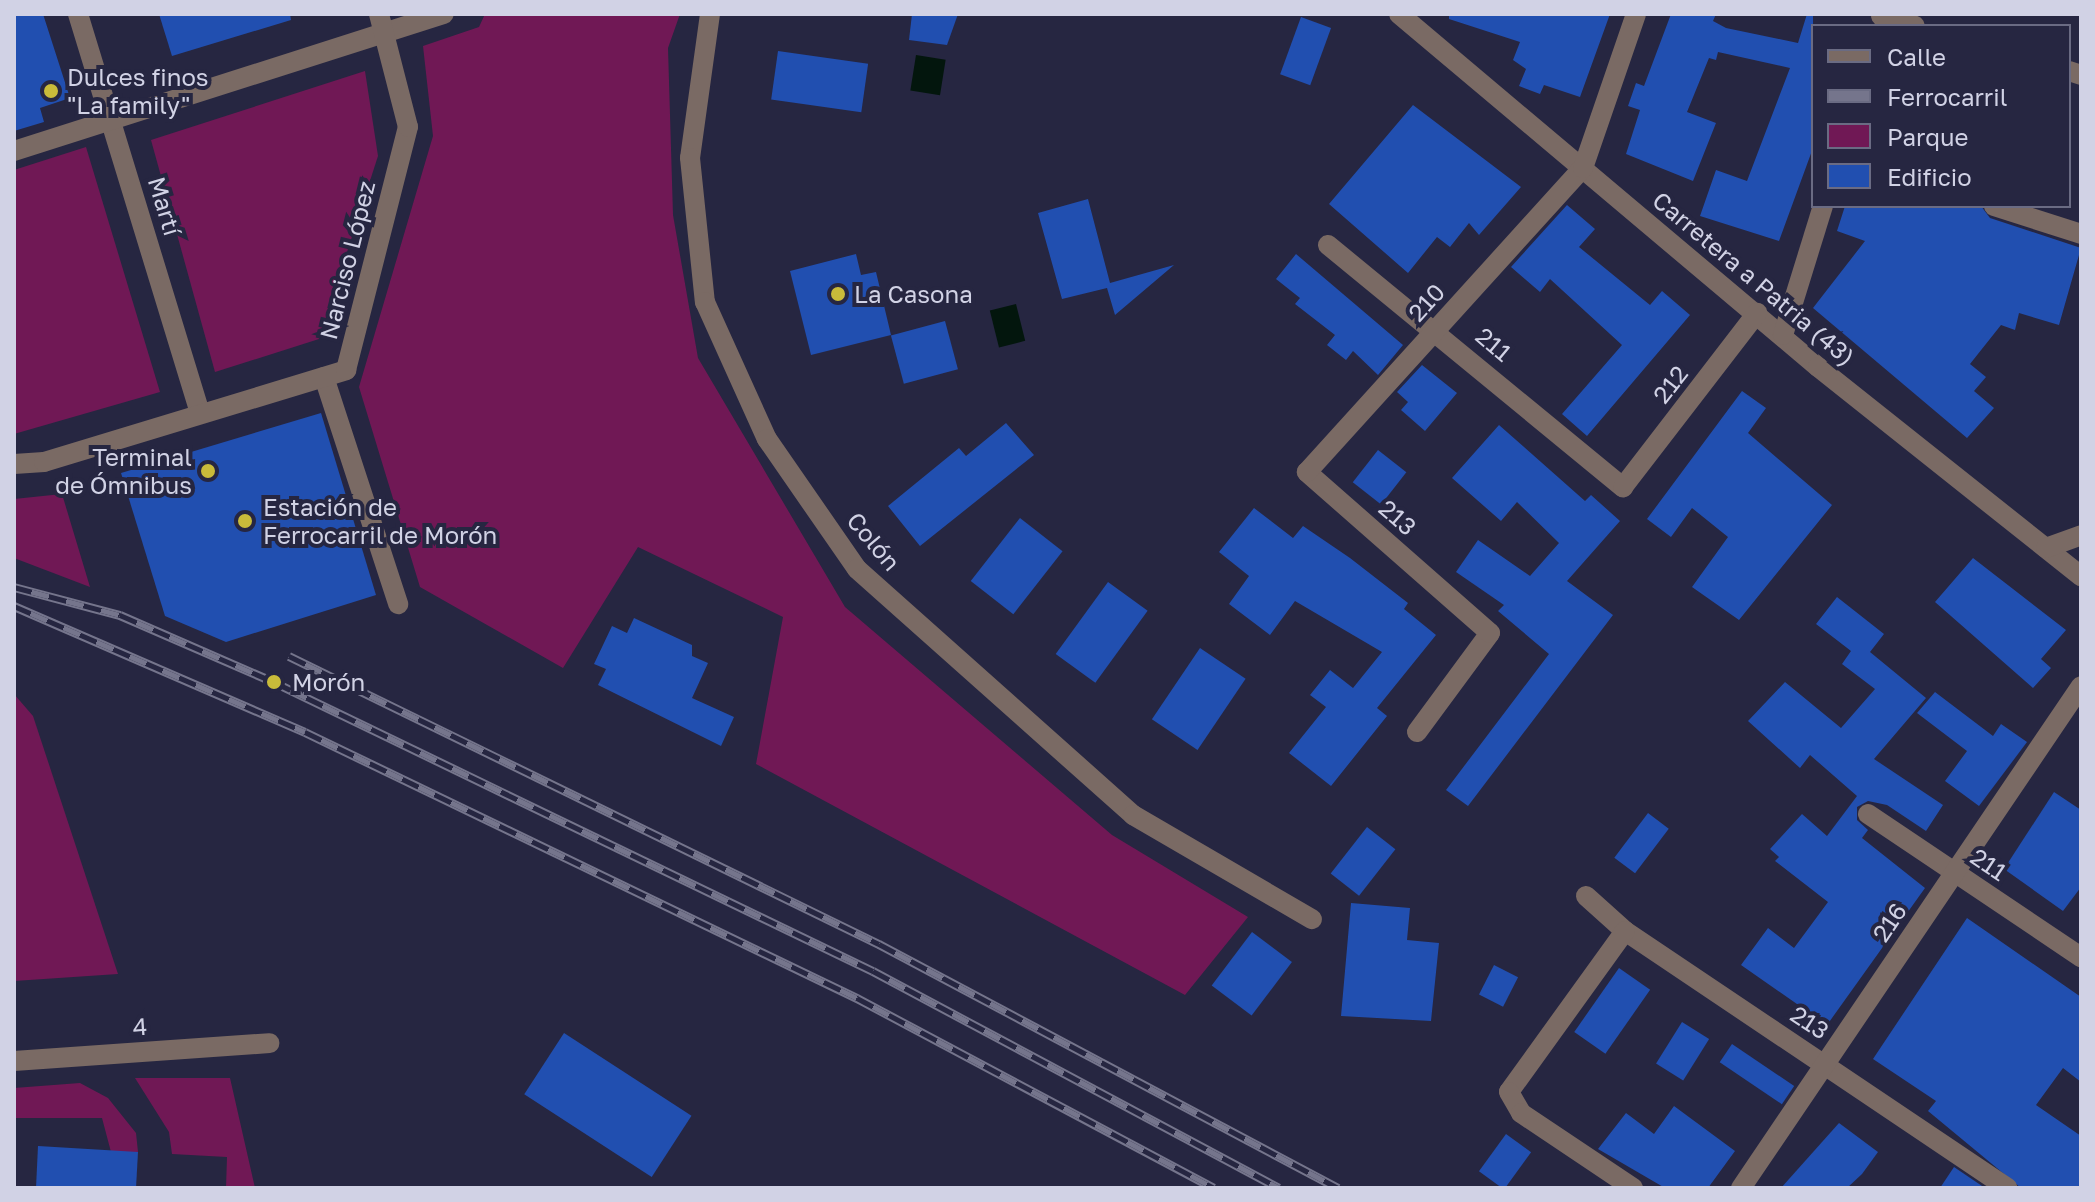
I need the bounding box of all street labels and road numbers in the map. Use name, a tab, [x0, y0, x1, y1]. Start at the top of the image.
street label: Martí	[142, 173, 188, 239]
street label: Narciso López	[313, 178, 381, 342]
street label: Carretera a Patria (43)	[1647, 185, 1861, 371]
street label: 210	[1402, 277, 1450, 327]
street label: 211	[1470, 321, 1518, 367]
street label: 212	[1646, 360, 1694, 408]
street label: 213	[1374, 493, 1422, 541]
street label: Colón	[841, 506, 907, 576]
street label: 211	[1966, 842, 2012, 886]
street label: 216	[1866, 897, 1912, 947]
street label: 213	[1786, 999, 1834, 1045]
street label: 4	[132, 1011, 148, 1041]

